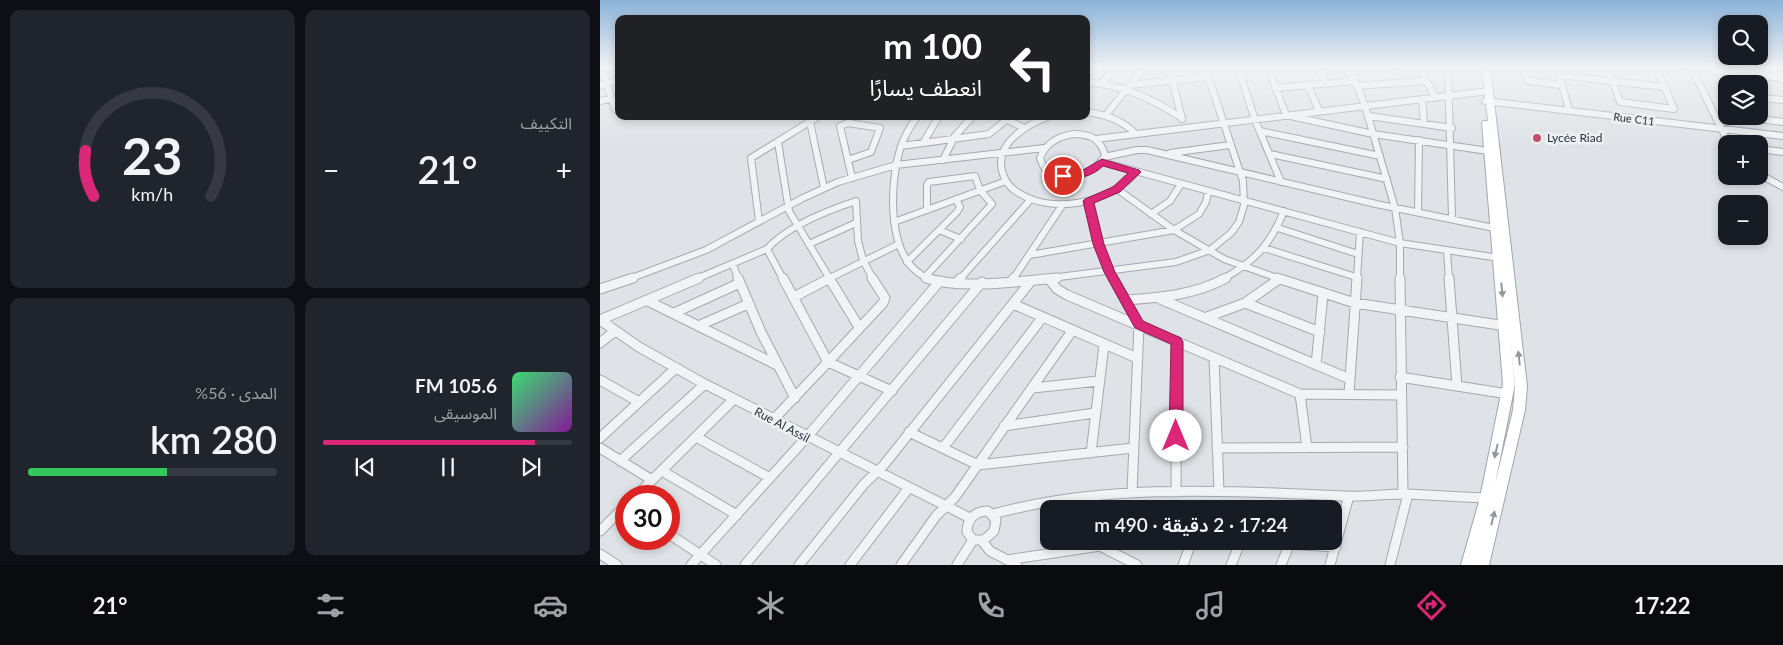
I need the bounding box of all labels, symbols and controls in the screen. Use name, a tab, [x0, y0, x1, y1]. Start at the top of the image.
map controls	[1718, 15, 1768, 245]
button: search	[1718, 15, 1768, 65]
text: 100 m	[883, 24, 982, 66]
icon: left	[1000, 35, 1065, 100]
text: انعطف يسارًا	[870, 74, 982, 101]
button: layers	[1718, 75, 1768, 125]
street label: Rue C11	[1613, 110, 1655, 127]
text: التكييف	[520, 113, 572, 132]
text: 23	[122, 124, 183, 186]
place label: Lycée Riad	[1547, 130, 1602, 145]
marker: Lycée Riad	[1531, 132, 1543, 144]
button: +	[1718, 135, 1768, 185]
text: 21°	[418, 146, 477, 192]
text: −	[323, 153, 339, 187]
text: +	[556, 153, 572, 187]
pin	[1042, 155, 1084, 197]
icon: arrive	[1049, 162, 1077, 190]
text: km/h	[132, 183, 173, 205]
button: −	[1718, 195, 1768, 245]
one-way arrow	[1498, 282, 1506, 298]
one-way arrow	[1515, 350, 1523, 366]
text: 105.6 FM	[415, 374, 497, 397]
text: المدى · 56%	[195, 383, 277, 402]
text: الموسيقى	[434, 403, 497, 422]
street label: Rue Al Assil	[752, 404, 813, 445]
position arrow	[1149, 409, 1201, 461]
text: 280 km	[150, 416, 277, 462]
one-way arrow	[1492, 443, 1500, 458]
icon: previous	[351, 453, 379, 481]
icon: pause	[434, 453, 462, 481]
icon: next	[517, 453, 545, 481]
speed limit sign: 30	[615, 485, 680, 550]
one-way arrow	[1489, 510, 1497, 525]
text: 17:24 · 2 دقيقة · 490 m	[1094, 513, 1288, 536]
icon: filters	[313, 588, 348, 623]
icon: car	[533, 588, 568, 623]
icon: climate	[753, 588, 788, 623]
icon: phone	[973, 588, 1008, 623]
icon: music	[1193, 588, 1228, 623]
icon: directions	[1414, 588, 1449, 623]
text: 21°	[93, 592, 127, 619]
text: 17:22	[1634, 592, 1690, 619]

